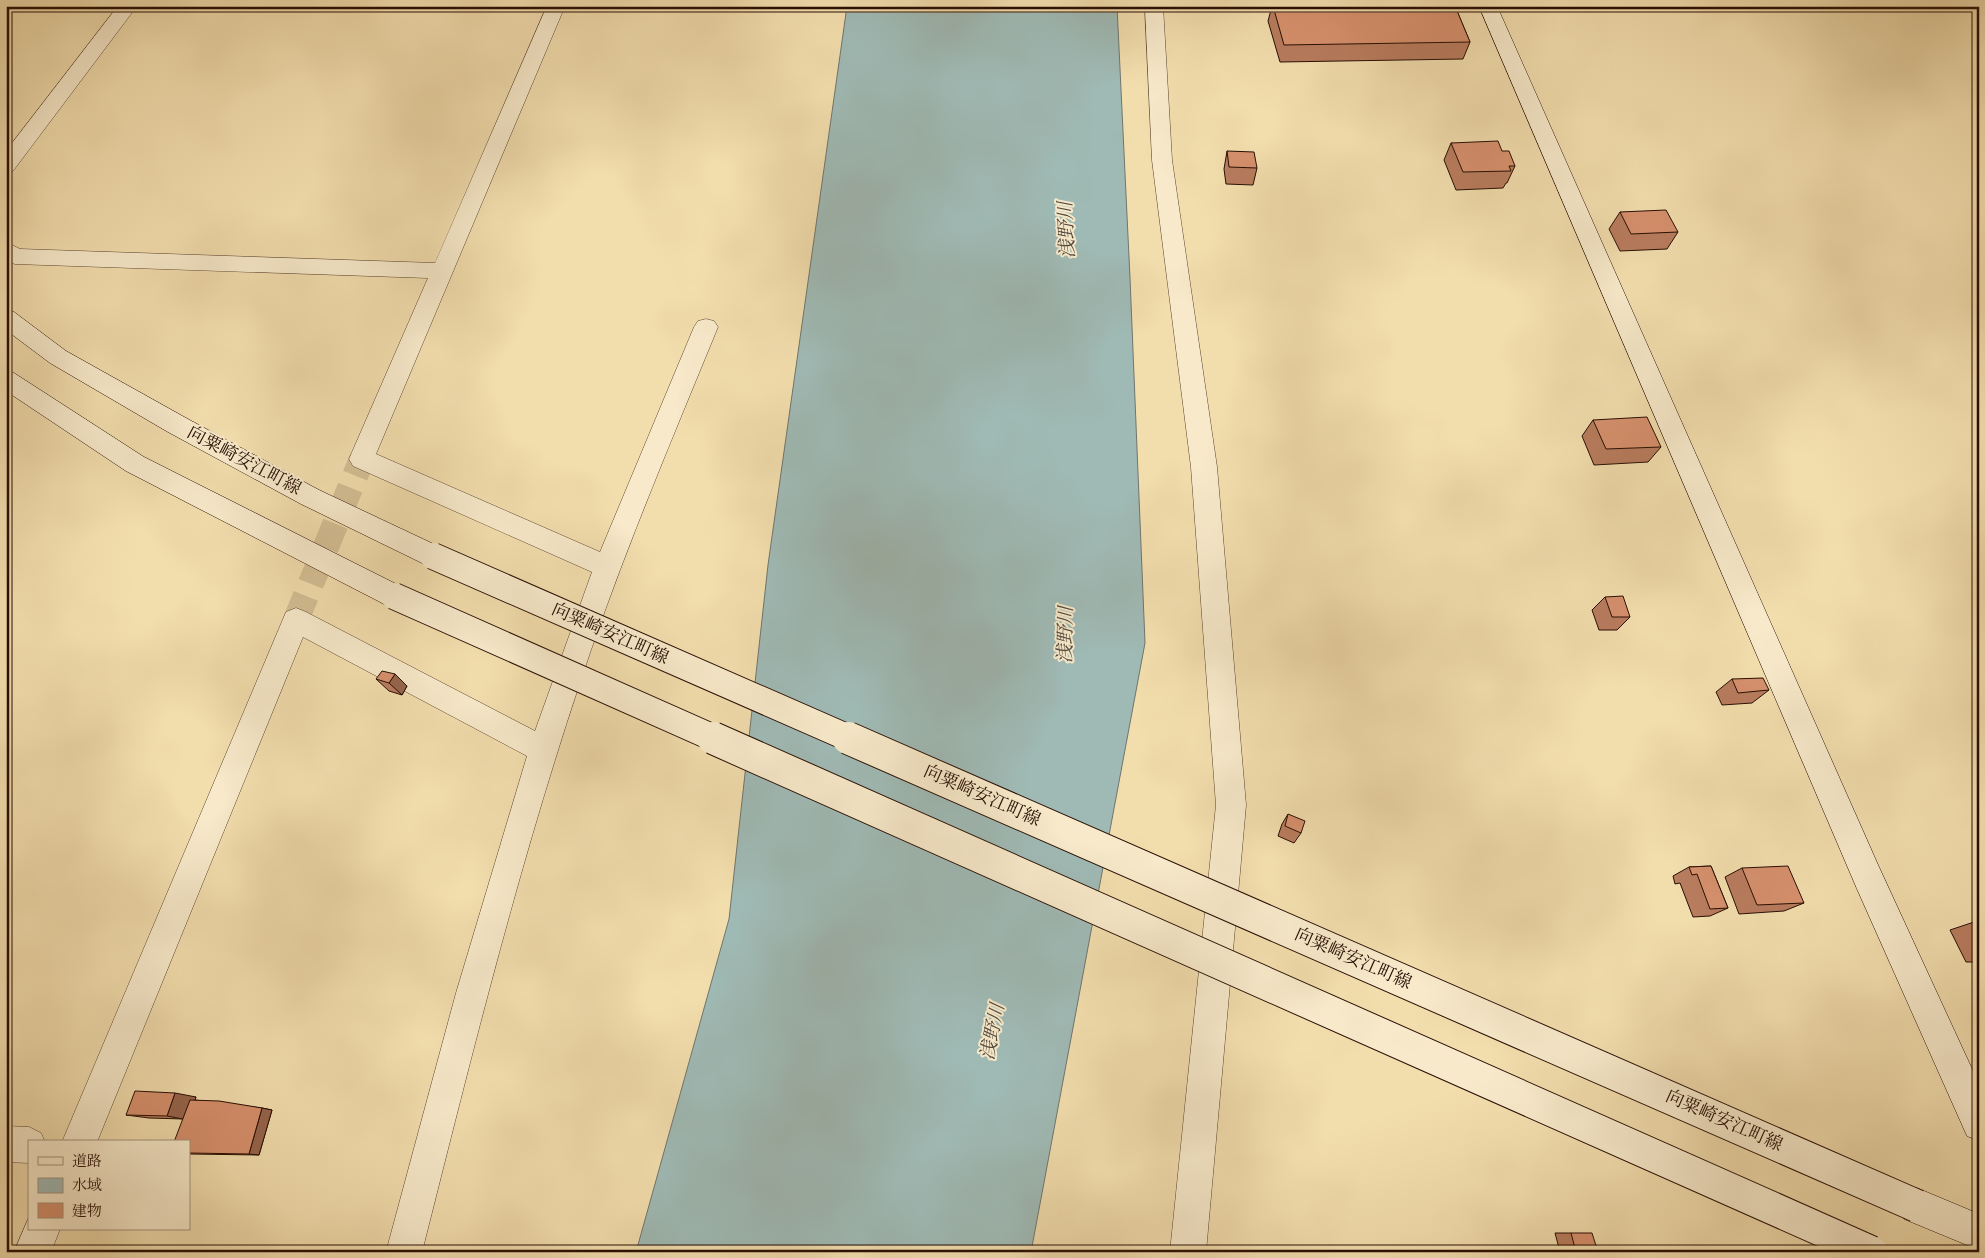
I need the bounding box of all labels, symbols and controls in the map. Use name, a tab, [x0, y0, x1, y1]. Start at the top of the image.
water label: 浅野川	[1054, 199, 1080, 259]
street label: 向粟崎安江町線	[183, 422, 305, 500]
street label: 向粟崎安江町線	[548, 598, 672, 670]
water label: 浅野川	[1054, 604, 1078, 664]
street label: 向粟崎安江町線	[920, 760, 1044, 832]
street label: 向粟崎安江町線	[1291, 923, 1415, 995]
water label: 浅野川	[976, 1000, 1010, 1062]
street label: 向粟崎安江町線	[1662, 1085, 1786, 1157]
legend	[28, 1140, 190, 1230]
text: 道路	[72, 1152, 102, 1171]
text: 水域	[72, 1176, 102, 1195]
text: 建物	[72, 1202, 102, 1221]

